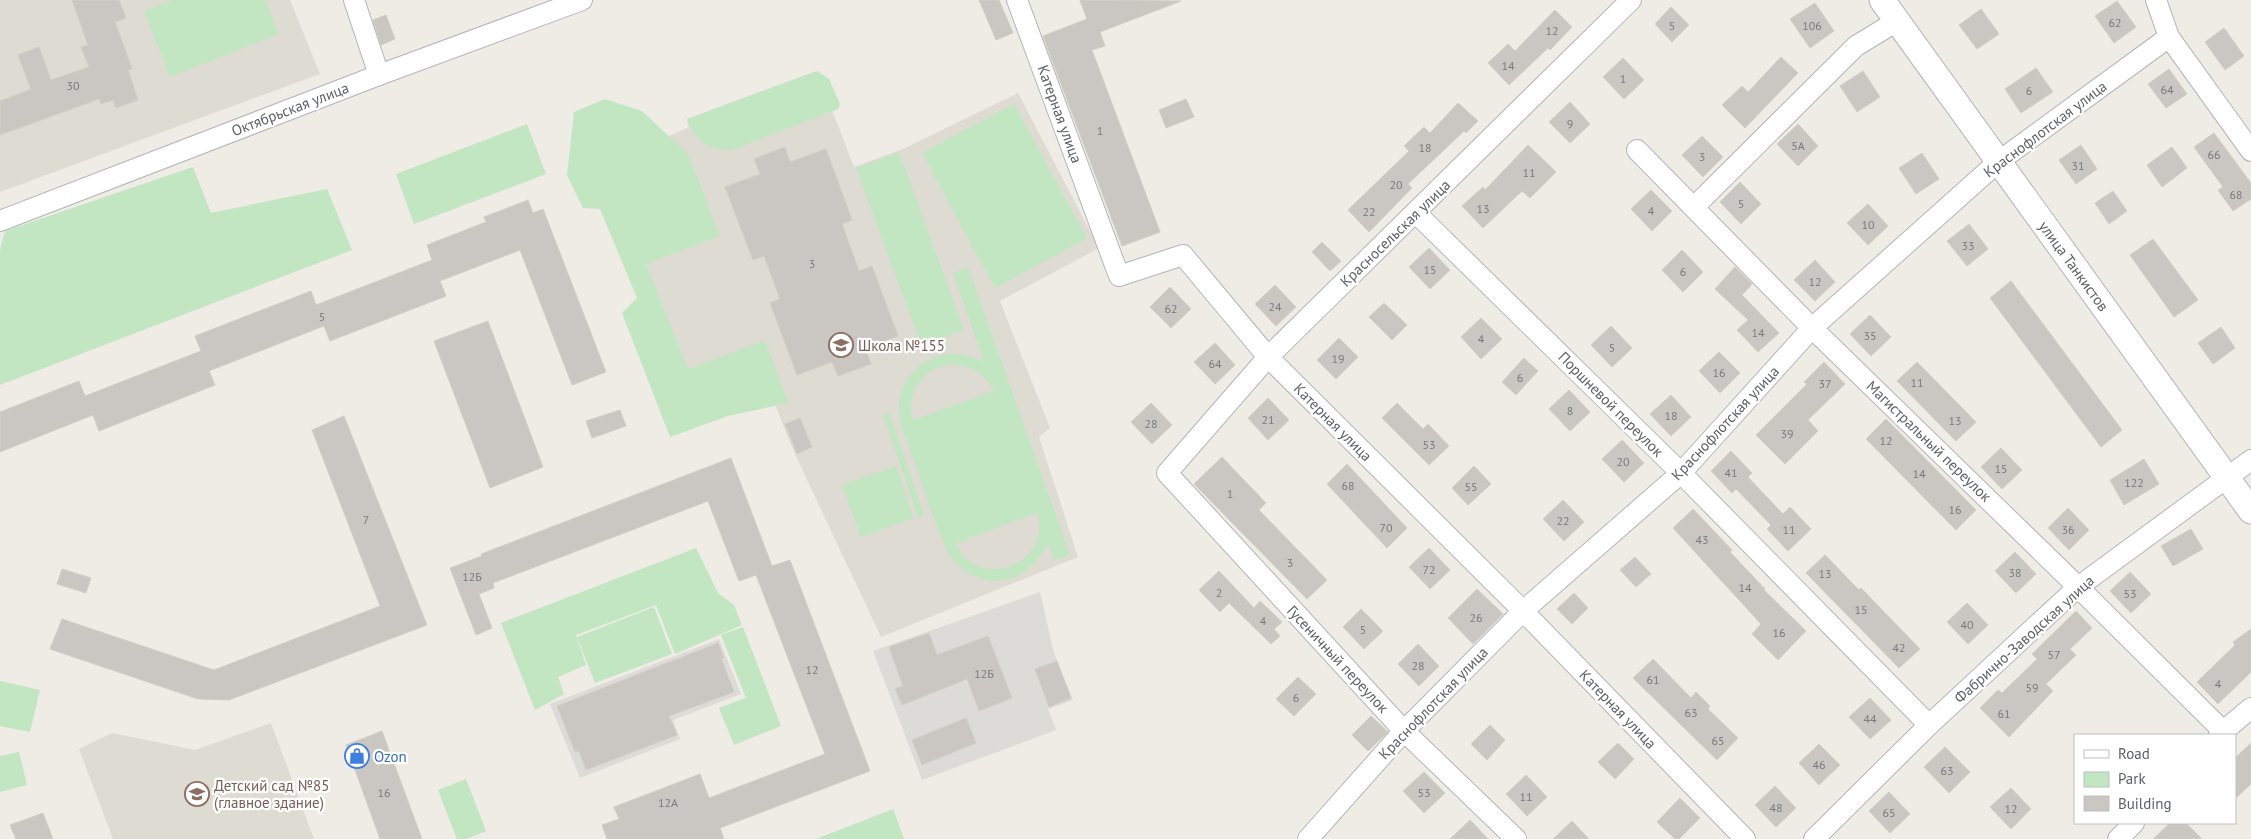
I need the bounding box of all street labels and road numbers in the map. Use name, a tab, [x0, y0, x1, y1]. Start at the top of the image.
street label: Катерная улица	[1033, 62, 1087, 166]
street label: Краснофлотская улица	[1980, 76, 2110, 182]
street label: Октябрьская улица	[229, 78, 351, 140]
street label: Красносельская улица	[1336, 175, 1454, 291]
street label: улица Танкистов	[2035, 217, 2113, 315]
street label: Поршневой переулок	[1554, 347, 1668, 461]
street label: Краснофлотская улица	[1667, 362, 1783, 484]
street label: Магистральный переулок	[1863, 376, 1996, 506]
street label: Катерная улица	[1290, 379, 1376, 465]
street label: Фабрично-Заводская улица	[1950, 571, 2098, 707]
street label: Гусеничный переулок	[1283, 601, 1393, 717]
street label: Краснофлотская улица	[1374, 643, 1492, 763]
street label: Катерная улица	[1575, 665, 1661, 753]

